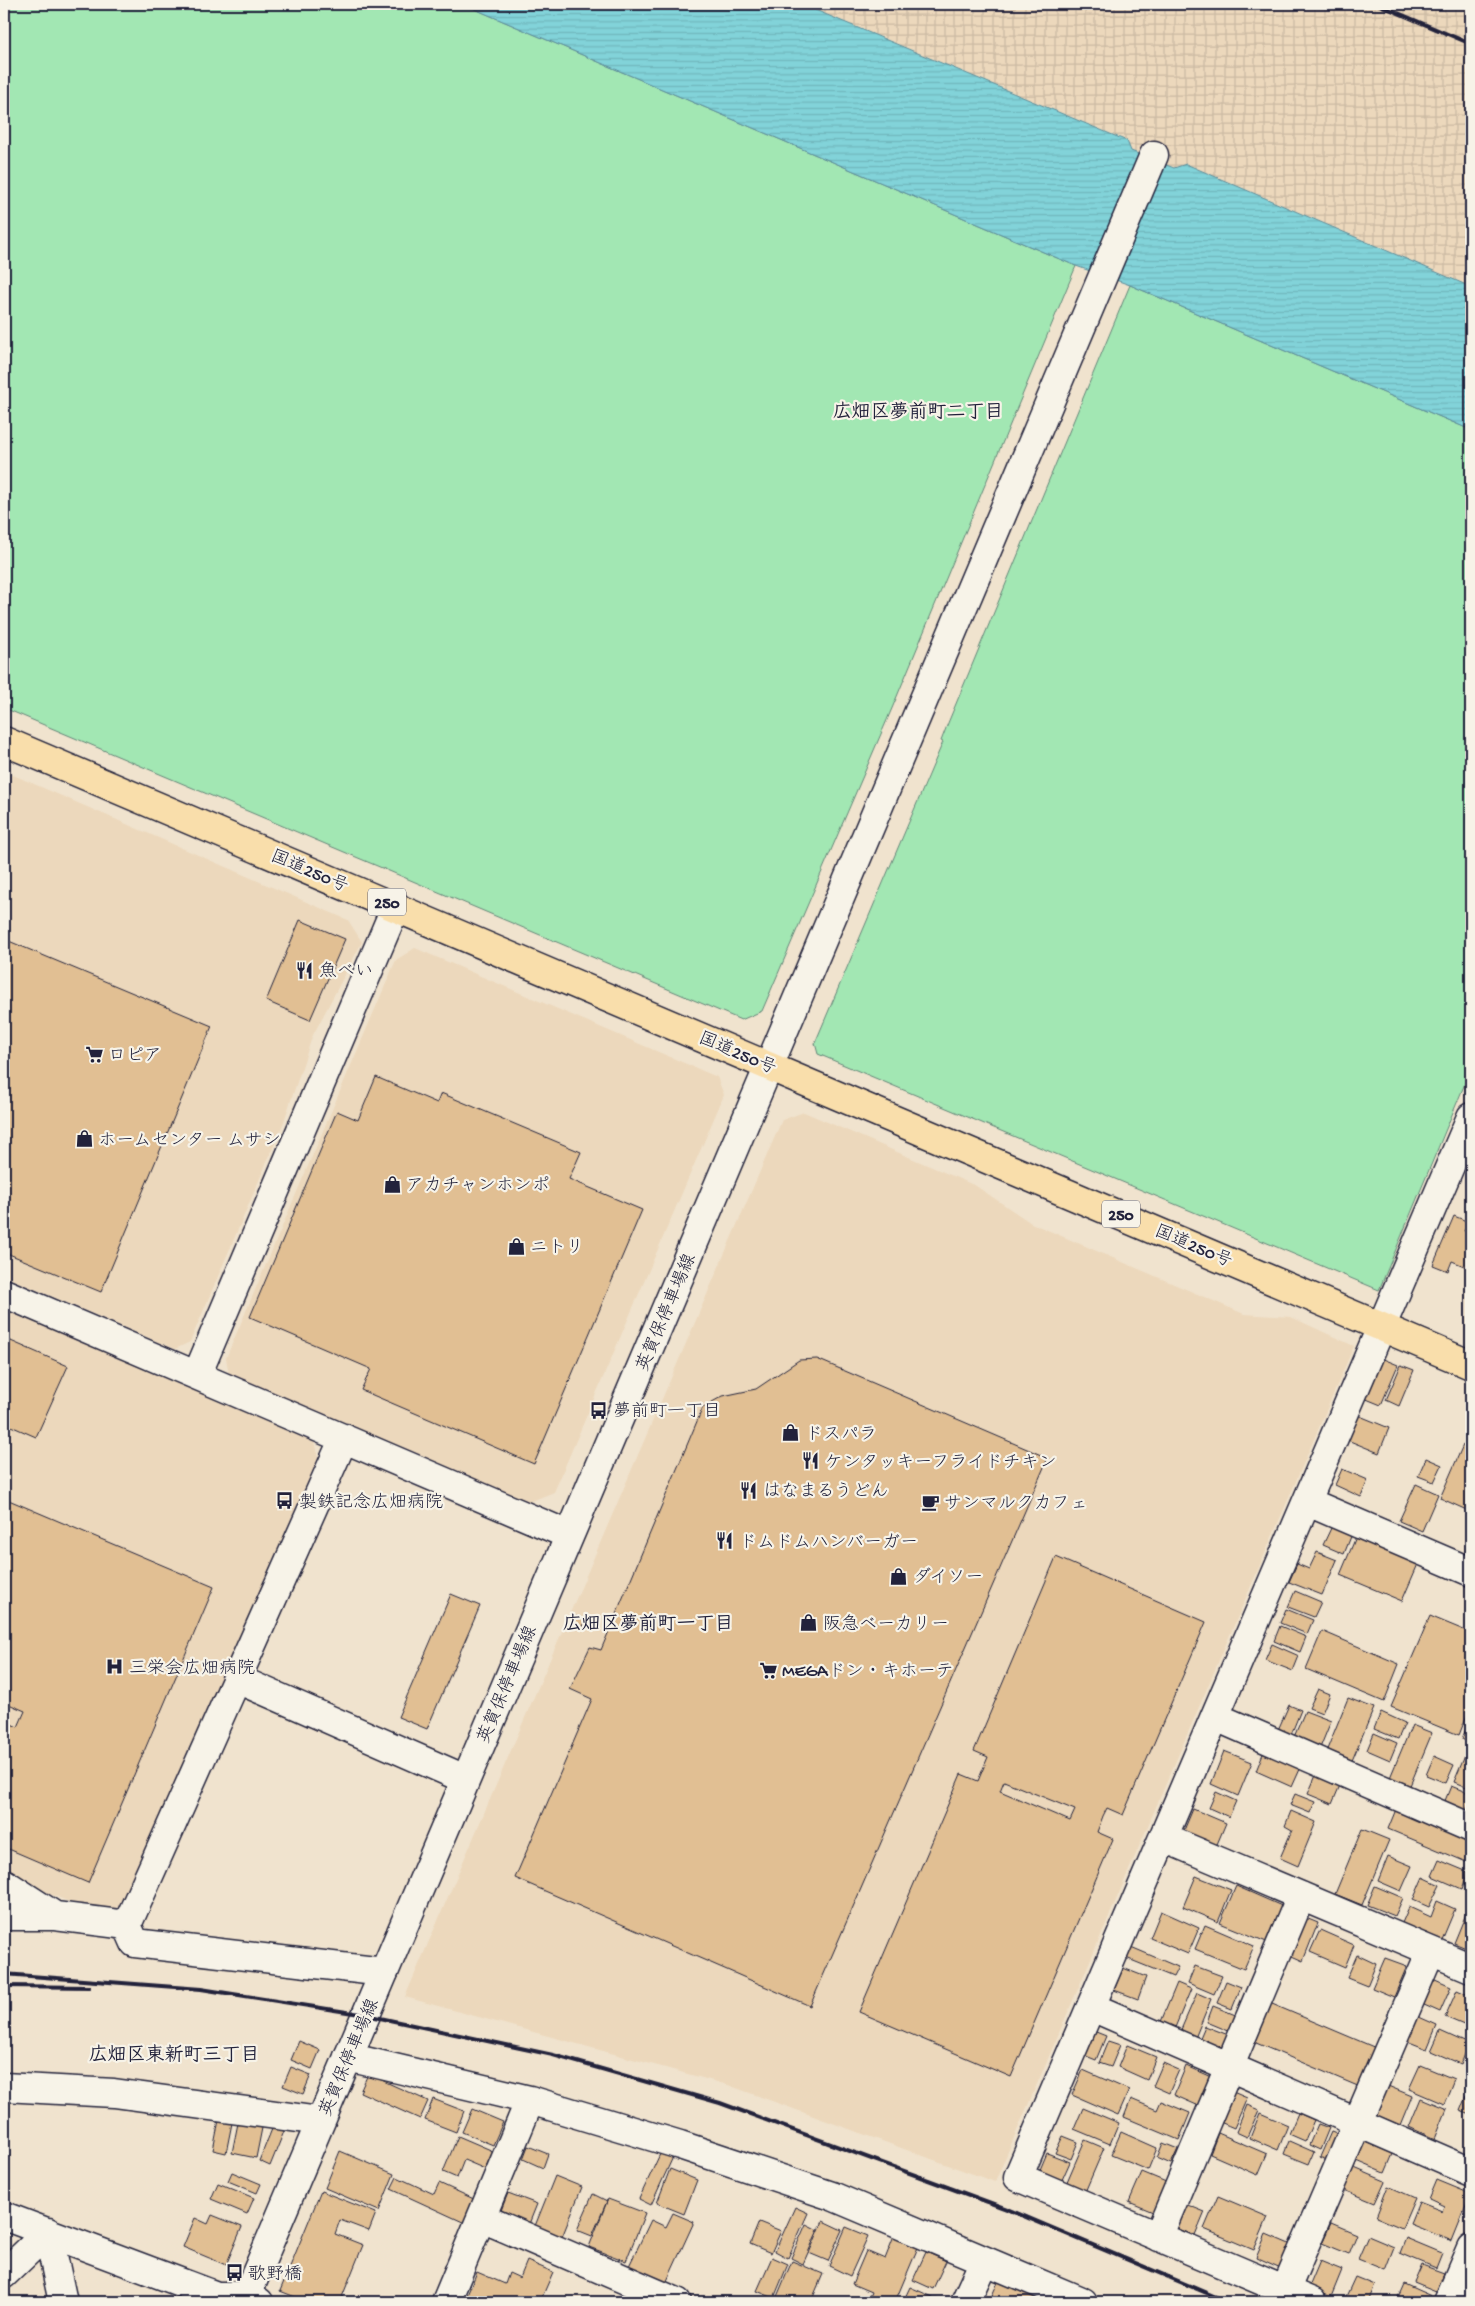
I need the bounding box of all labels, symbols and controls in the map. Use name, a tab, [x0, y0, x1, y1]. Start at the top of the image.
district label: 広畑区夢前町二丁目	[832, 401, 1004, 425]
street label: 国道250号	[267, 846, 351, 898]
road number: 250	[368, 889, 406, 916]
restaurant icon: 魚べい	[295, 960, 315, 980]
place label: 魚べい	[319, 961, 373, 983]
street label: 国道250号	[695, 1028, 779, 1080]
supermarket icon: ロピア	[84, 1044, 104, 1064]
place label: ロピア	[108, 1046, 162, 1067]
shop icon: ホームセンター ムサシ	[74, 1129, 94, 1149]
place label: ホームセンター ムサシ	[98, 1131, 281, 1152]
shop icon: アカチャンホンポ	[382, 1174, 402, 1194]
place label: アカチャンホンポ	[406, 1176, 550, 1197]
road number: 250	[1102, 1200, 1140, 1228]
street label: 国道250号	[1151, 1221, 1235, 1273]
shop icon: ニトリ	[506, 1236, 526, 1256]
place label: ニトリ	[530, 1238, 584, 1259]
street label: 英賀保停車場線	[632, 1250, 702, 1375]
bus stop icon: 夢前町一丁目	[589, 1400, 609, 1420]
place label: 夢前町一丁目	[613, 1401, 721, 1423]
shop icon: ドスパラ	[781, 1423, 801, 1443]
place label: ドスパラ	[805, 1425, 877, 1446]
restaurant icon: ケンタッキーフライドチキン	[801, 1451, 821, 1471]
place label: ケンタッキーフライドチキン	[825, 1453, 1057, 1474]
restaurant icon: はなまるうどん	[739, 1480, 759, 1500]
place label: はなまるうどん	[763, 1482, 889, 1503]
bus stop icon: 製鉄記念広畑病院	[275, 1491, 295, 1511]
place label: 製鉄記念広畑病院	[299, 1492, 443, 1514]
cafe icon: サンマルクカフェ	[920, 1492, 940, 1512]
place label: サンマルクカフェ	[944, 1494, 1088, 1515]
restaurant icon: ドムドムハンバーガー	[715, 1531, 735, 1551]
place label: ドムドムハンバーガー	[739, 1533, 918, 1554]
shop icon: ダイソー	[889, 1566, 909, 1586]
place label: ダイソー	[913, 1567, 983, 1589]
district label: 広畑区夢前町一丁目	[562, 1613, 734, 1637]
shop icon: 阪急ベーカリー	[799, 1613, 819, 1633]
place label: 阪急ベーカリー	[823, 1614, 949, 1636]
street label: 英賀保停車場線	[473, 1622, 543, 1747]
hospital icon: 三栄会広畑病院	[105, 1657, 125, 1677]
place label: 三栄会広畑病院	[129, 1658, 255, 1680]
supermarket icon: MEGAドン・キホーテ	[758, 1660, 778, 1680]
place label: MEGAドン・キホーテ	[782, 1662, 954, 1683]
street label: 英賀保停車場線	[315, 1995, 385, 2120]
district label: 広畑区東新町三丁目	[88, 2044, 260, 2068]
bus stop icon: 歌野橋	[224, 2263, 244, 2283]
place label: 歌野橋	[248, 2264, 302, 2286]

